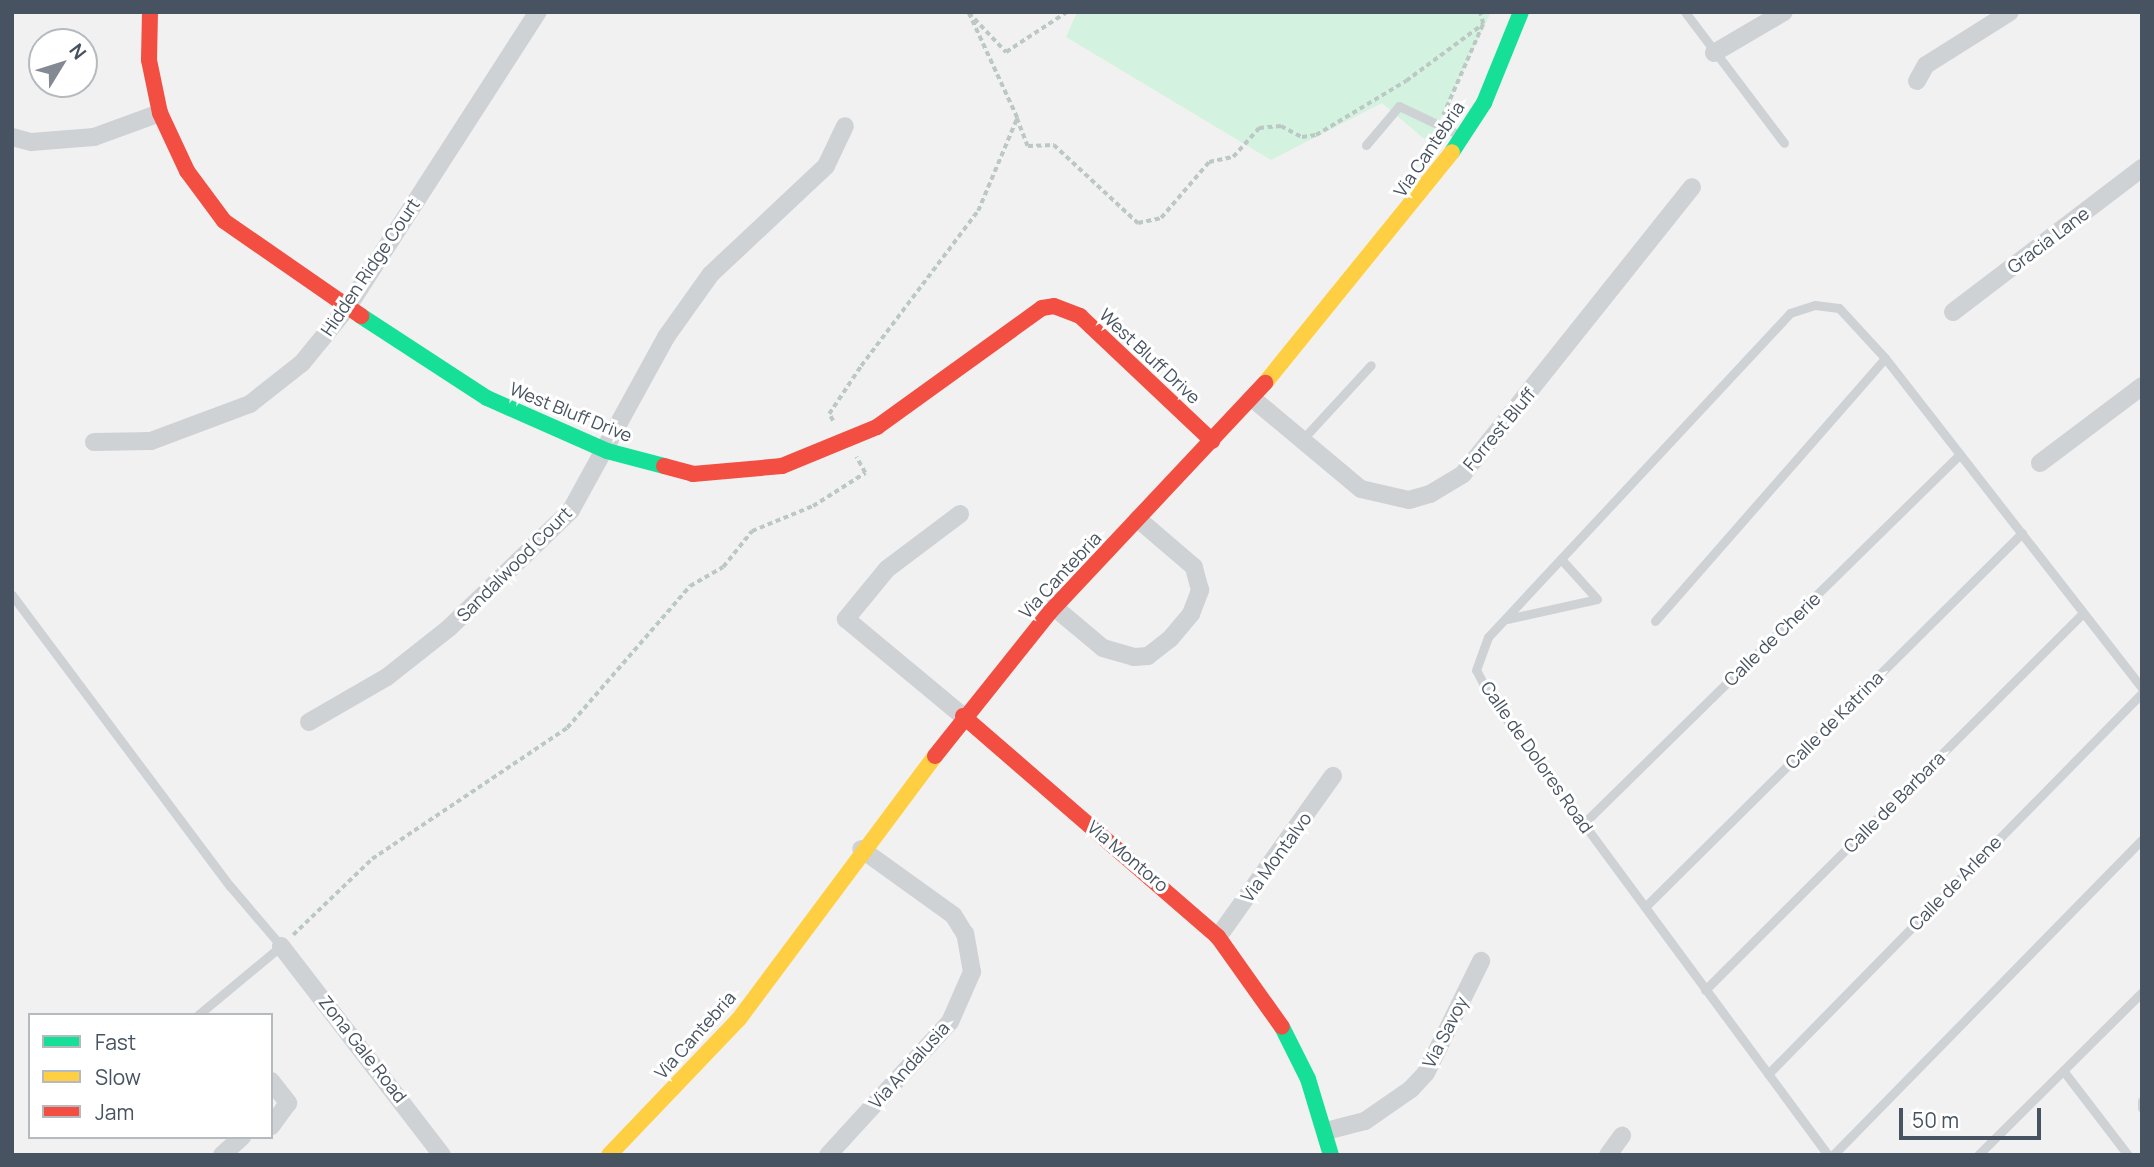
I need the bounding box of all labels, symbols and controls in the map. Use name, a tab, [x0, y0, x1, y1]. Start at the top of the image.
north arrow	[28, 28, 98, 98]
text: N	[64, 38, 92, 65]
street label: Via Cantebria	[1389, 97, 1469, 201]
street label: Hidden Ridge Court	[316, 194, 424, 340]
street label: Gracia Lane	[2003, 202, 2093, 278]
street label: West Bluff Drive	[1095, 304, 1205, 408]
street label: West Bluff Drive	[507, 378, 635, 446]
street label: Forrest Bluff	[1458, 383, 1540, 475]
street label: Sandalwood Court	[452, 502, 576, 626]
street label: Via Cantebria	[1014, 527, 1106, 623]
street label: Calle de Cherie	[1719, 588, 1825, 690]
street label: Calle de Katrina	[1781, 667, 1887, 773]
street label: Calle de Dolores Road	[1476, 677, 1598, 837]
street label: Calle de Barbara	[1839, 747, 1949, 857]
street label: Via Montalvo	[1236, 808, 1316, 906]
street label: Via Montoro	[1083, 816, 1173, 896]
street label: Calle de Arlene	[1904, 831, 2006, 935]
street label: Via Cantebria	[650, 987, 740, 1083]
street label: Zona Gale Road	[315, 991, 411, 1107]
street label: Via Savoy	[1418, 993, 1472, 1071]
legend	[28, 1013, 273, 1139]
street label: Via Andalusia	[864, 1017, 954, 1113]
text: Fast	[95, 1028, 136, 1056]
text: Slow	[95, 1063, 141, 1091]
scale bar	[1902, 1094, 2044, 1138]
text: Jam	[95, 1098, 134, 1126]
text: 50 m	[1912, 1106, 1959, 1134]

